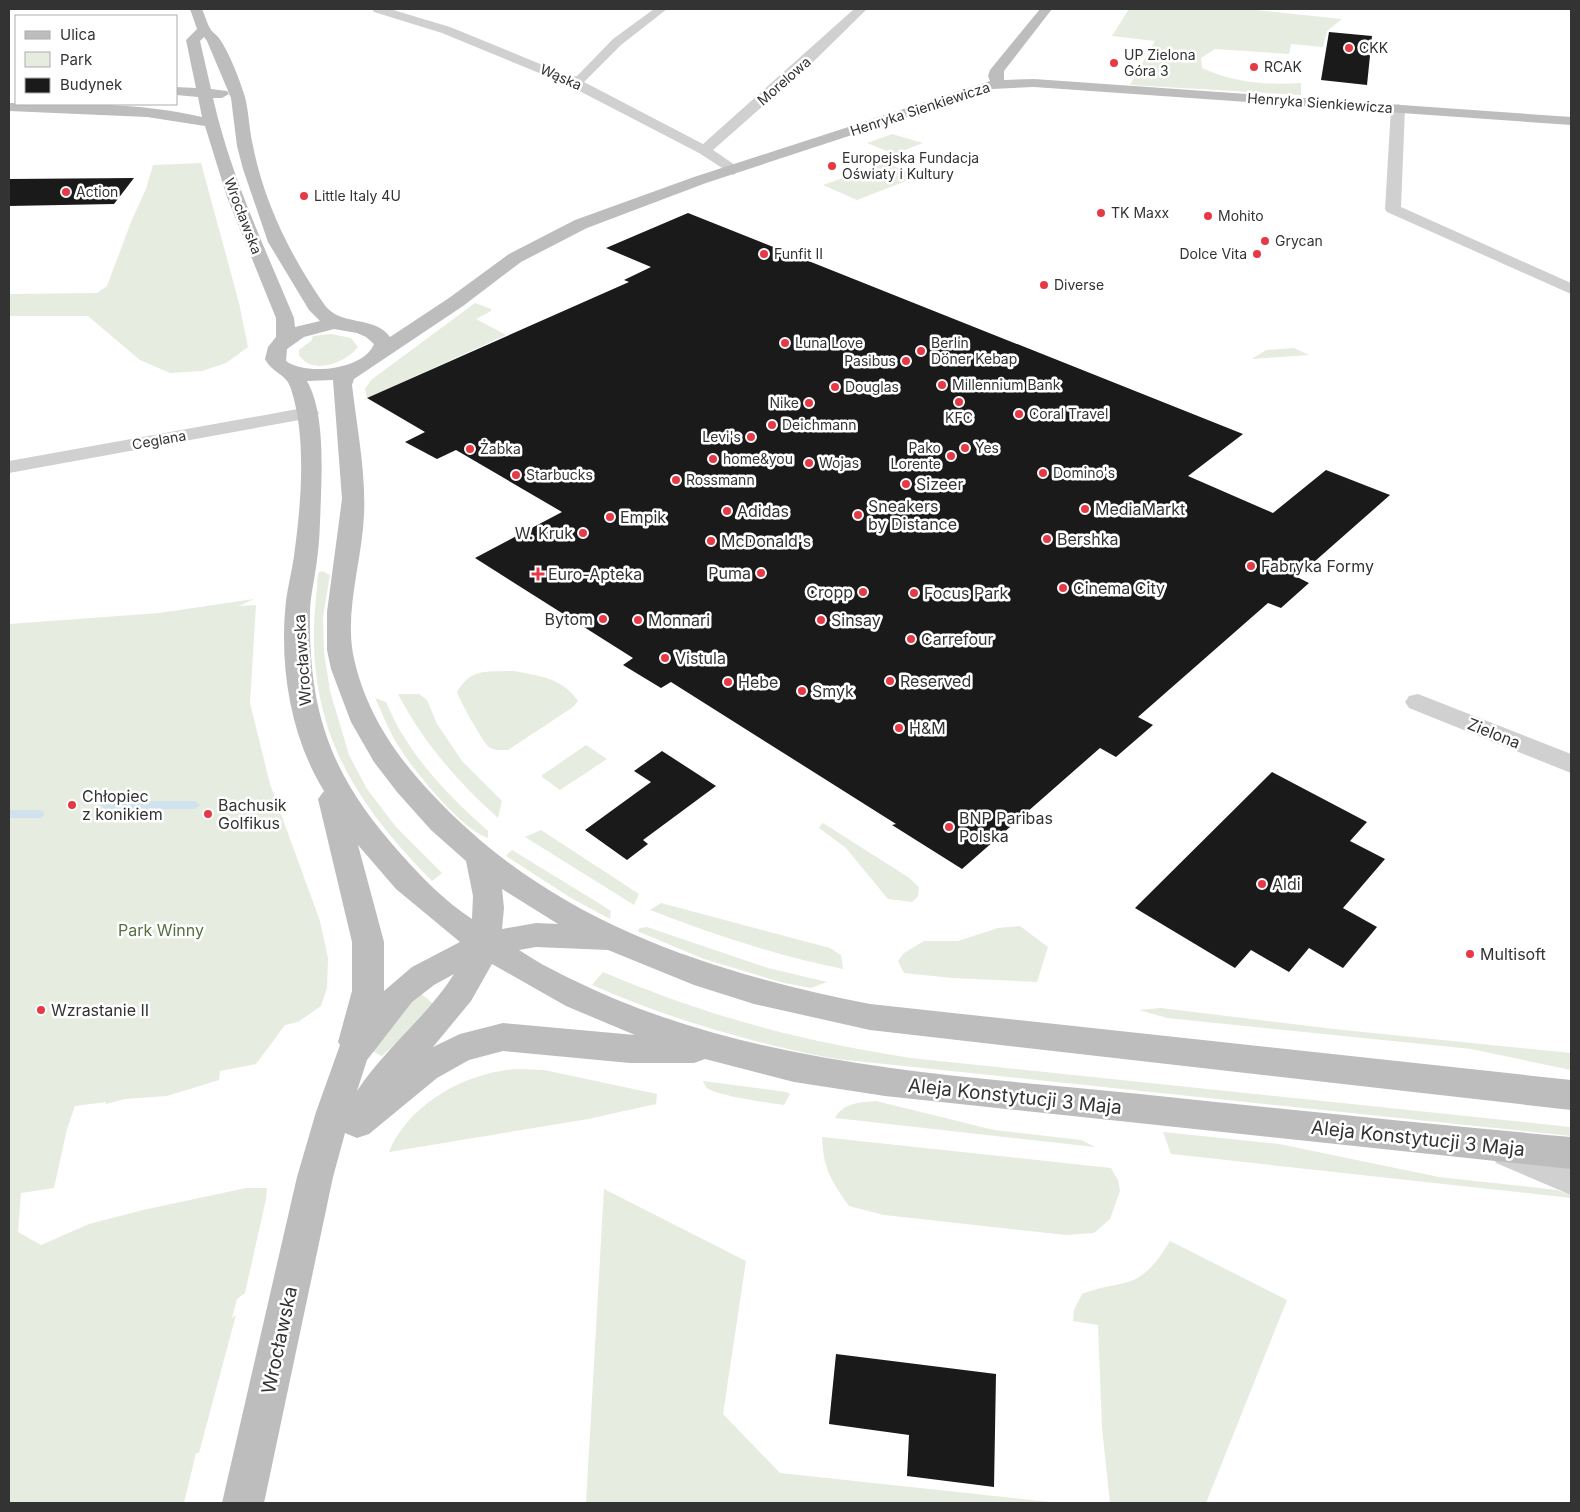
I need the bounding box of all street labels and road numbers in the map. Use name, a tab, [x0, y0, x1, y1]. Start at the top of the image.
street label: Morelowa	[754, 53, 814, 108]
street label: Wąska	[538, 60, 585, 93]
street label: Henryka Sienkiewicza	[848, 78, 992, 139]
street label: Henryka Sienkiewicza	[1247, 89, 1393, 116]
street label: Wrocławska	[221, 175, 266, 256]
street label: Ceglana	[131, 426, 187, 453]
street label: Wrocławska	[289, 613, 315, 707]
street label: Zielona	[1465, 713, 1523, 753]
street label: Aleja Konstytucji 3 Maja	[907, 1074, 1123, 1119]
street label: Aleja Konstytucji 3 Maja	[1310, 1116, 1526, 1161]
street label: Wrocławska	[257, 1284, 302, 1396]

